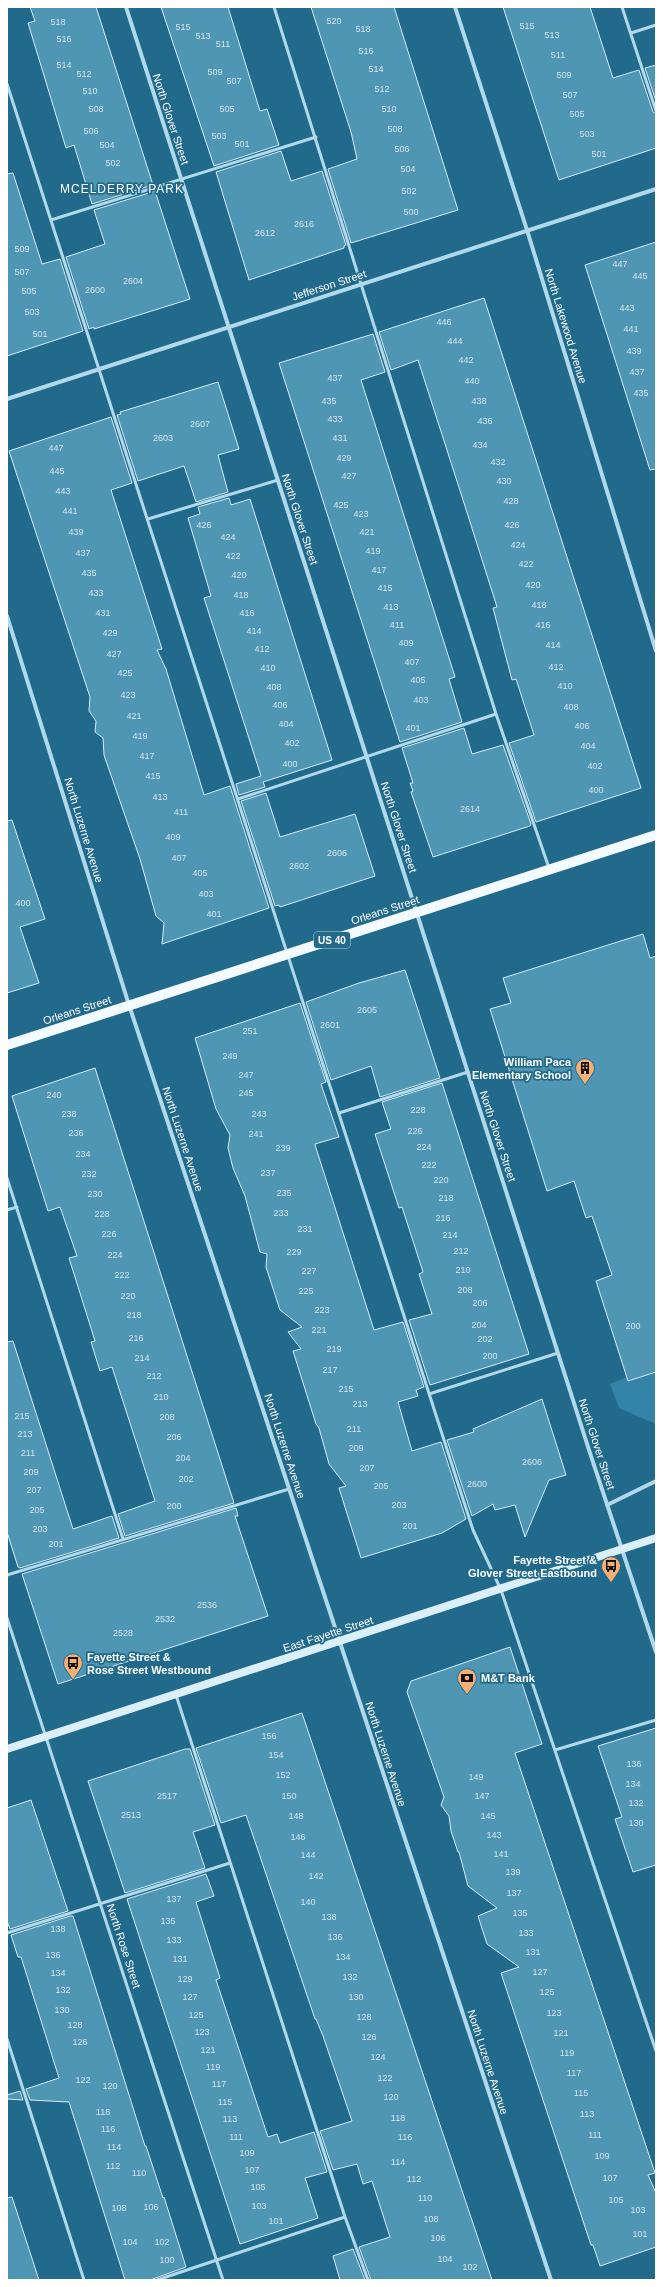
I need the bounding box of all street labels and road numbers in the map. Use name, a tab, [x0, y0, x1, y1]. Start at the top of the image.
street label: North Glover Street	[151, 72, 191, 166]
street label: Jefferson Street	[290, 267, 368, 303]
street label: North Lakewood Avenue	[543, 267, 589, 385]
street label: North Glover Street	[280, 472, 320, 566]
street label: North Luzerne Avenue	[62, 776, 106, 884]
street label: North Glover Street	[379, 780, 419, 874]
street label: Orleans Street	[349, 893, 421, 927]
road number: US 40	[314, 932, 350, 948]
street label: Orleans Street	[41, 993, 113, 1027]
street label: North Luzerne Avenue	[160, 1085, 206, 1193]
street label: North Glover Street	[478, 1089, 518, 1183]
street label: North Luzerne Avenue	[262, 1392, 308, 1500]
street label: North Glover Street	[577, 1397, 617, 1491]
street label: East Fayette Street	[281, 1614, 375, 1654]
street label: North Luzerne Avenue	[363, 1700, 409, 1808]
street label: North Rose Street	[105, 1902, 143, 1990]
street label: North Luzerne Avenue	[465, 2008, 511, 2116]

